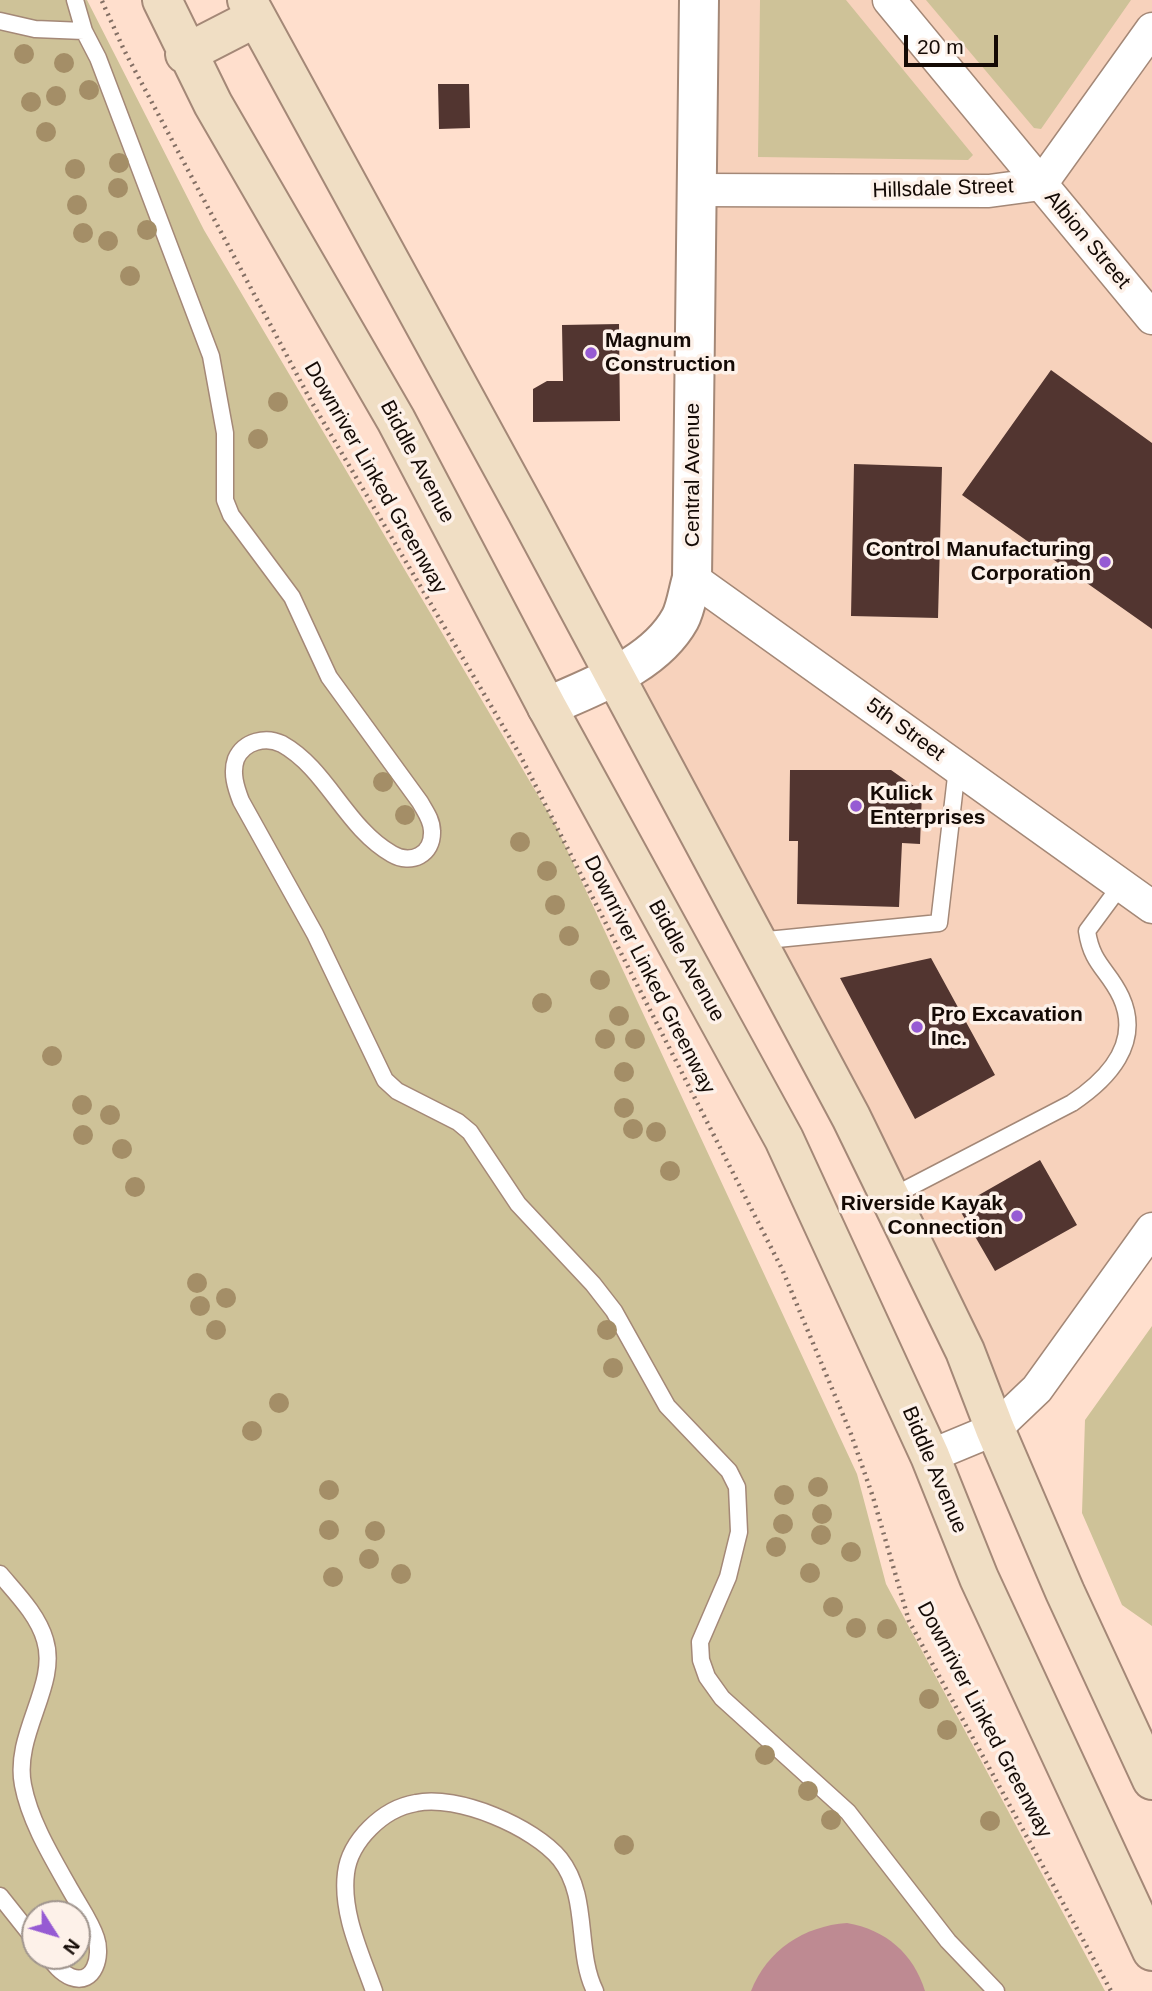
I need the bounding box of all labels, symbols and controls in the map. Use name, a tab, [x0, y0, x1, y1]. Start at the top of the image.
scale bar	[907, 21, 1002, 65]
text: 20 m	[917, 35, 964, 58]
street label: Hillsdale Street	[872, 174, 1014, 204]
street label: Albion Street	[1039, 186, 1135, 294]
place label: Magnum Construction	[605, 328, 736, 378]
marker: Magnum Construction	[583, 345, 599, 361]
street label: Downriver Linked Greenway	[298, 357, 452, 599]
street label: Biddle Avenue	[374, 396, 460, 528]
street label: Central Avenue	[680, 403, 706, 547]
place label: Control Manufacturing Corporation	[866, 537, 1091, 587]
marker: Control Manufacturing Corporation	[1097, 554, 1113, 570]
street label: 5th Street	[861, 693, 949, 767]
place label: Kulick Enterprises	[870, 781, 986, 831]
marker: Kulick Enterprises	[848, 798, 864, 814]
street label: Downriver Linked Greenway	[578, 852, 720, 1098]
street label: Biddle Avenue	[642, 896, 730, 1026]
place label: Pro Excavation Inc.	[931, 1002, 1083, 1052]
marker: Pro Excavation Inc.	[909, 1019, 925, 1035]
place label: Riverside Kayak Connection	[841, 1191, 1003, 1241]
marker: Riverside Kayak Connection	[1009, 1208, 1025, 1224]
street label: Biddle Avenue	[896, 1403, 972, 1537]
street label: Downriver Linked Greenway	[911, 1598, 1057, 1842]
north arrow	[21, 1900, 91, 1970]
text: N	[59, 1935, 84, 1959]

